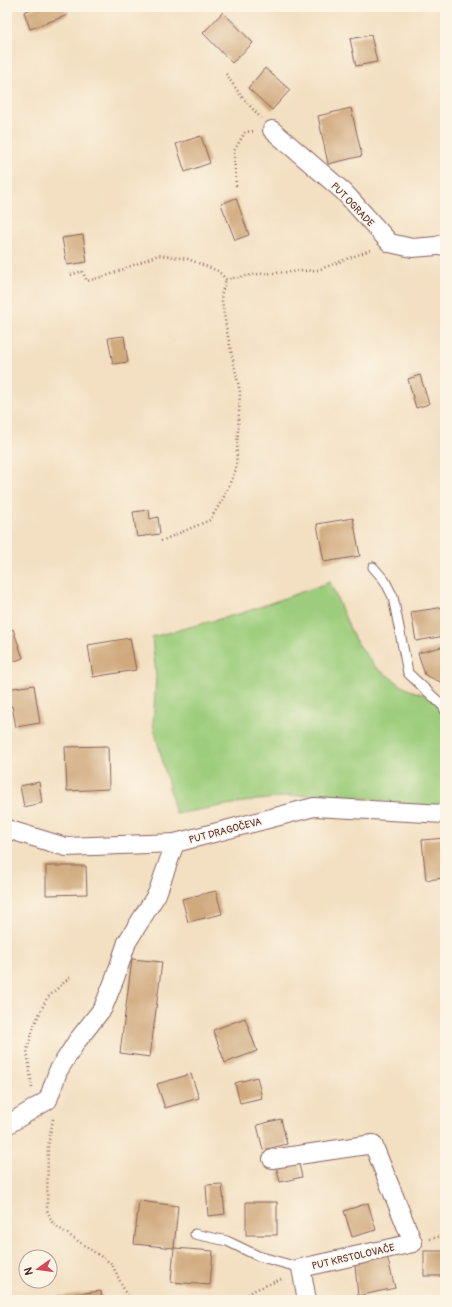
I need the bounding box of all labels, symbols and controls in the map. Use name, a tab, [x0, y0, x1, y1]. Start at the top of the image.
street label: PUT OGRADE	[328, 180, 376, 229]
street label: PUT DRAGOČEVA	[187, 814, 263, 846]
street label: PUT KRSTOLOVAČE	[310, 1241, 396, 1272]
north arrow	[18, 1249, 58, 1289]
text: N	[21, 1266, 36, 1276]

